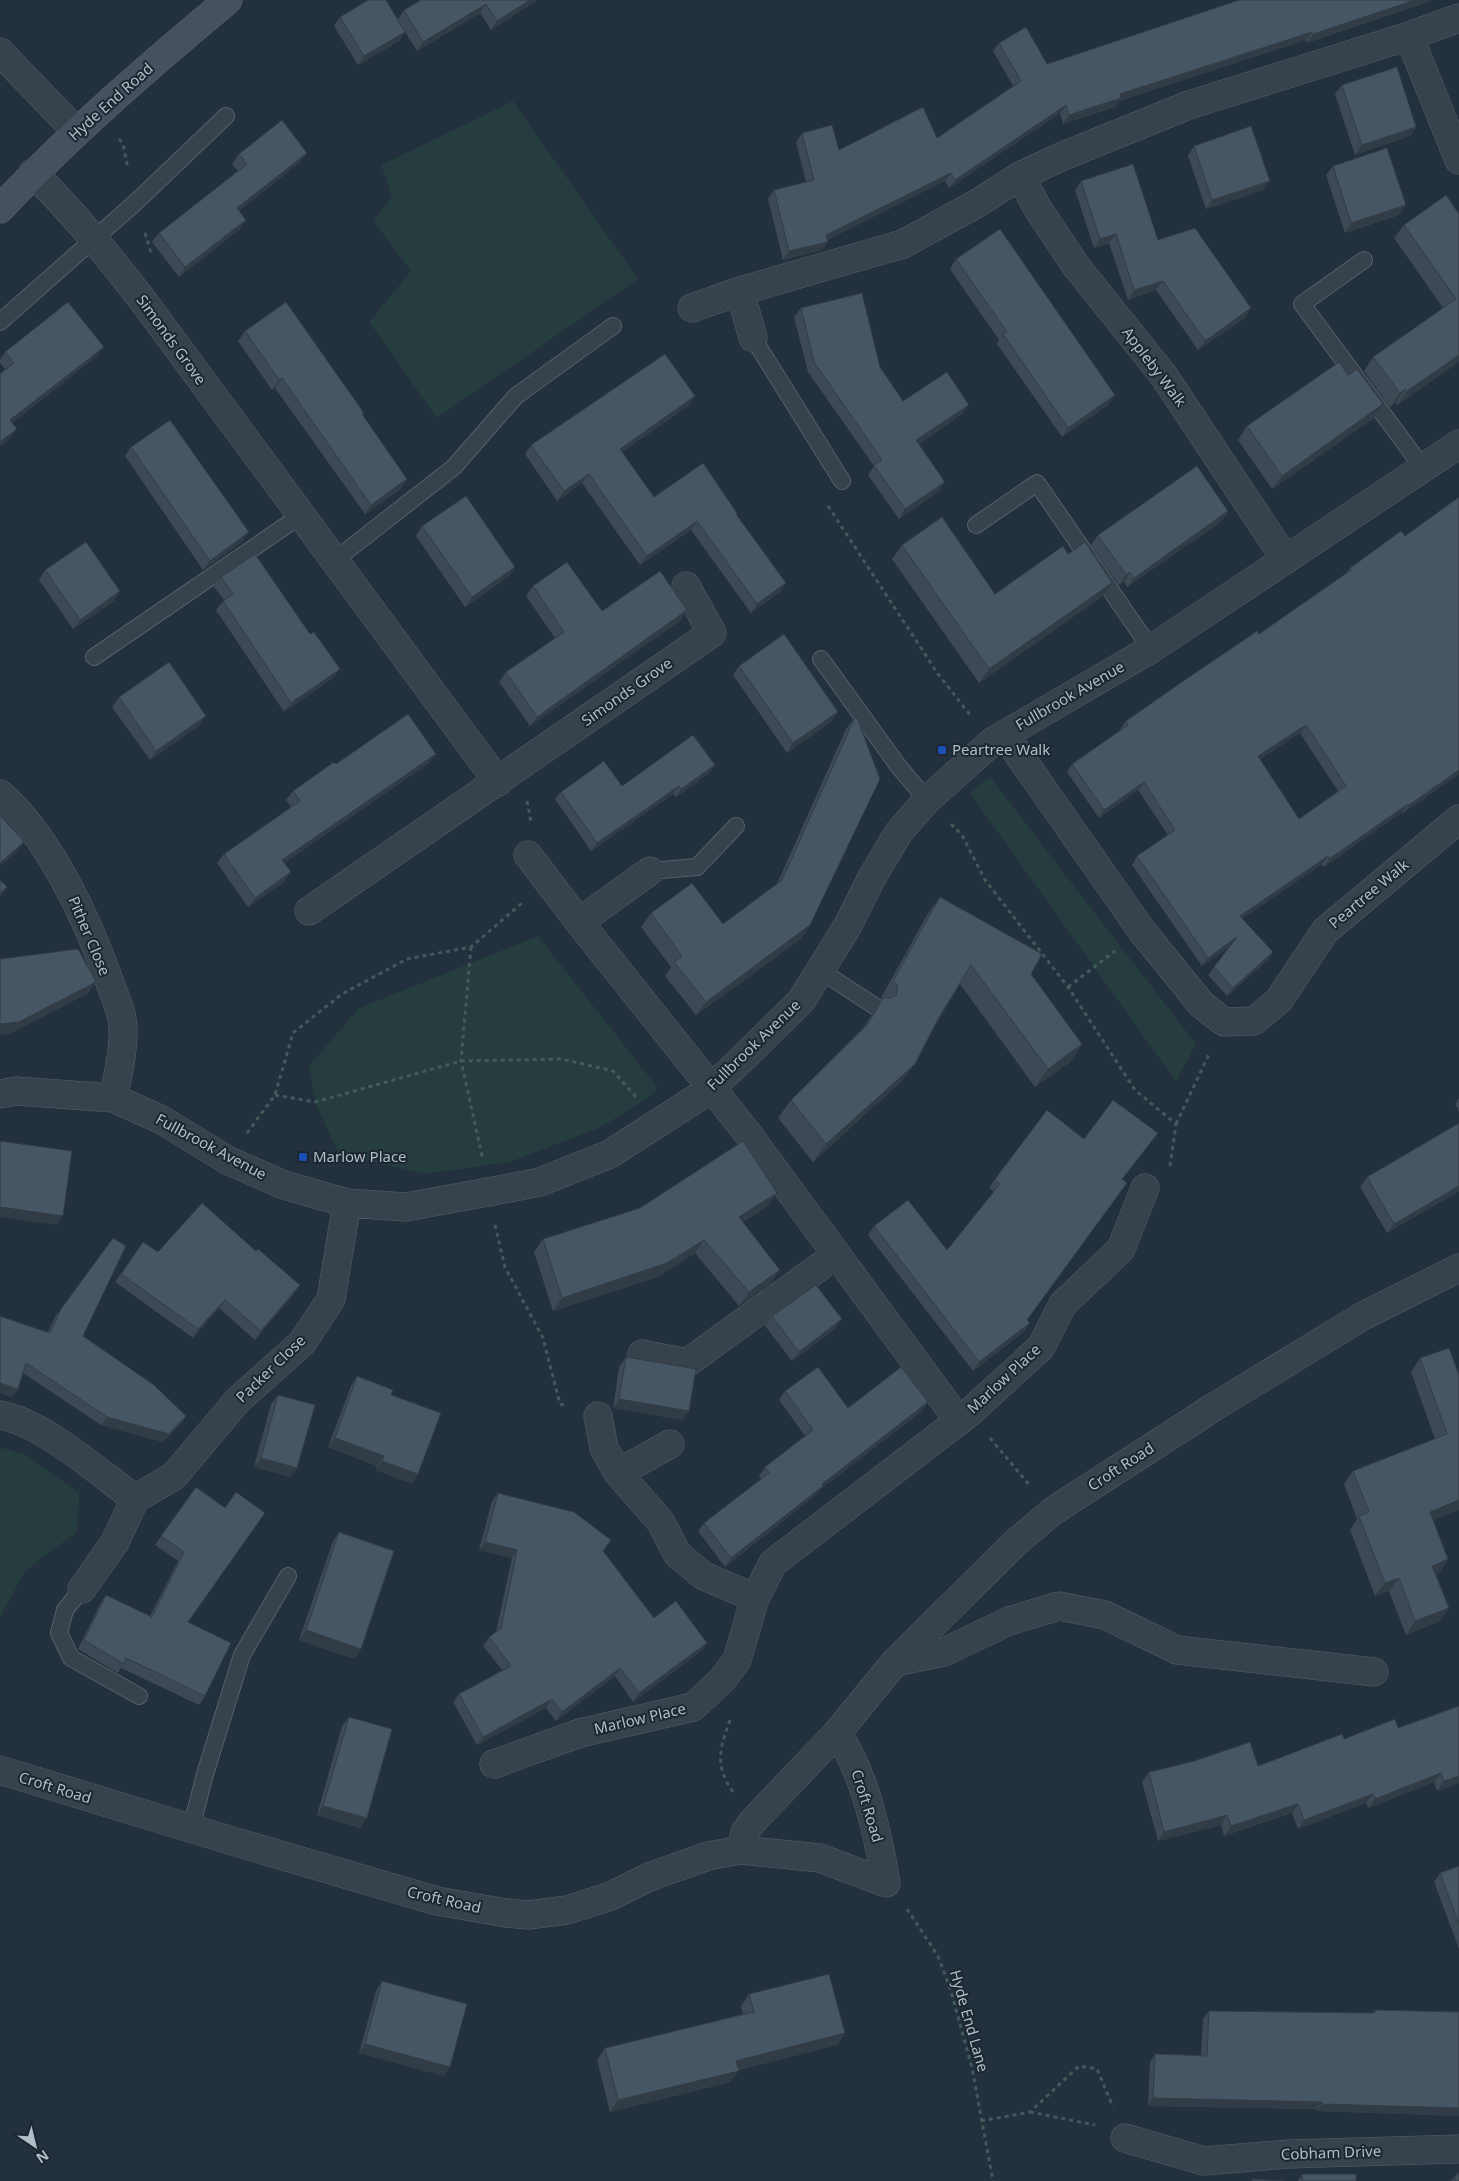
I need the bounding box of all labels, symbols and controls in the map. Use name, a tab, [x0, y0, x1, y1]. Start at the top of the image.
street label: Hyde End Road	[64, 58, 157, 145]
street label: Simonds Grove	[132, 290, 211, 388]
street label: Appleby Walk	[1118, 323, 1191, 410]
street label: Simonds Grove	[577, 652, 676, 730]
street label: Fullbrook Avenue	[1011, 656, 1128, 734]
place label: Peartree Walk	[952, 739, 1050, 759]
marker: Peartree Walk	[936, 744, 948, 756]
street label: Peartree Walk	[1324, 854, 1412, 932]
street label: Pither Close	[64, 893, 116, 978]
street label: Fullbrook Avenue	[702, 994, 804, 1094]
street label: Fullbrook Avenue	[153, 1108, 270, 1184]
place label: Marlow Place	[313, 1146, 407, 1166]
marker: Marlow Place	[297, 1151, 309, 1163]
street label: Packer Close	[231, 1330, 309, 1407]
street label: Marlow Place	[962, 1339, 1044, 1417]
street label: Croft Road	[1084, 1437, 1157, 1495]
street label: Marlow Place	[592, 1698, 688, 1738]
street label: Croft Road	[17, 1767, 94, 1808]
street label: Croft Road	[847, 1767, 888, 1844]
street label: Croft Road	[405, 1881, 483, 1917]
street label: Hyde End Lane	[946, 1967, 994, 2074]
north arrow	[10, 2121, 60, 2171]
street label: Cobham Drive	[1280, 2140, 1382, 2164]
text: N	[33, 2146, 53, 2168]

